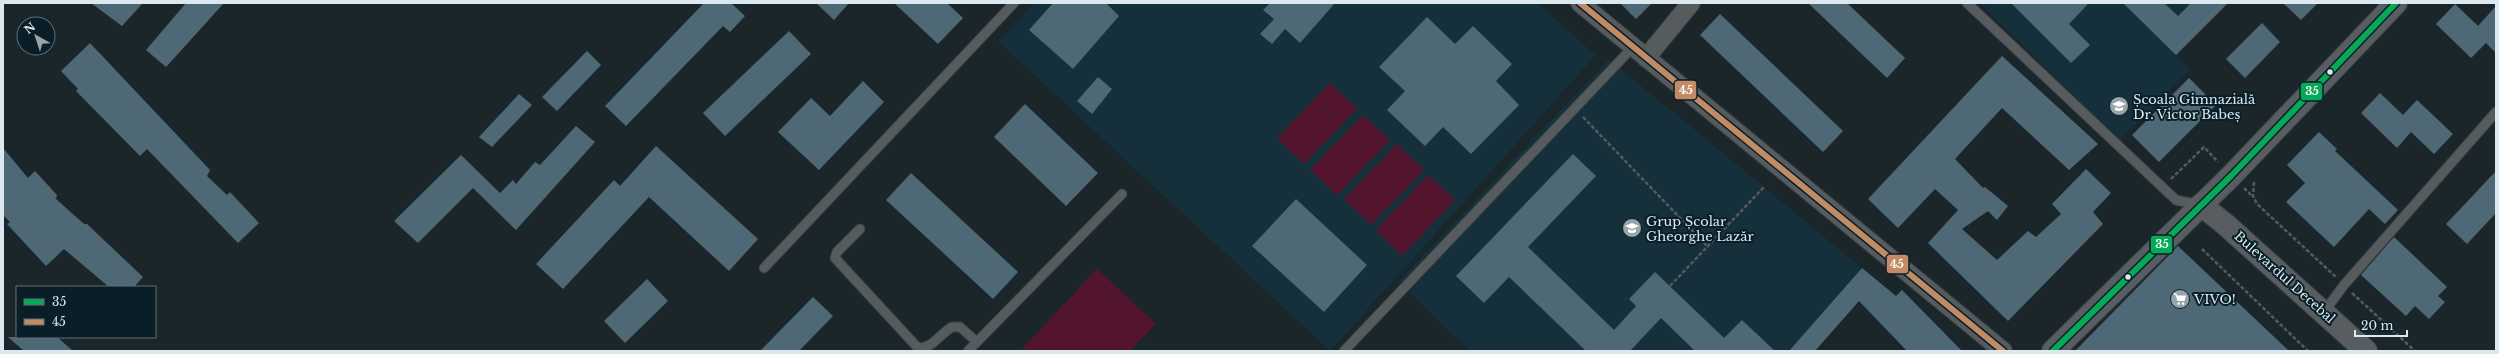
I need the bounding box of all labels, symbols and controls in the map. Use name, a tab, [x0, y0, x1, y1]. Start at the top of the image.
north arrow	[16, 16, 56, 56]
text: N	[21, 19, 39, 37]
unlabelled marker	[2325, 67, 2335, 77]
line badge: 45	[1674, 80, 1697, 100]
line badge: 35	[2300, 82, 2323, 101]
text: 45	[1679, 83, 1693, 97]
text: 35	[2305, 84, 2319, 98]
place label: Școala Gimnazială Dr. Victor Babeș	[2133, 91, 2256, 123]
school or university icon: Școala Gimnazială Dr. Victor Babeș	[2108, 95, 2130, 117]
place label: Grup Școlar Gheorghe Lazăr	[1646, 213, 1754, 245]
school or university icon: Grup Școlar Gheorghe Lazăr	[1621, 217, 1643, 239]
street label: Bulevardul Decebal	[2231, 228, 2339, 327]
line badge: 35	[2150, 235, 2173, 254]
text: 35	[2155, 237, 2169, 251]
line badge: 45	[1886, 254, 1909, 274]
text: 45	[1890, 257, 1904, 271]
unlabelled marker	[2123, 272, 2133, 282]
legend	[16, 286, 156, 338]
supermarket icon: VIVO!	[2169, 288, 2191, 310]
place label: VIVO!	[2193, 291, 2236, 308]
text: 35	[52, 294, 66, 309]
scale bar	[2355, 312, 2407, 338]
text: 45	[52, 314, 66, 329]
text: 20 m	[2361, 318, 2393, 333]

